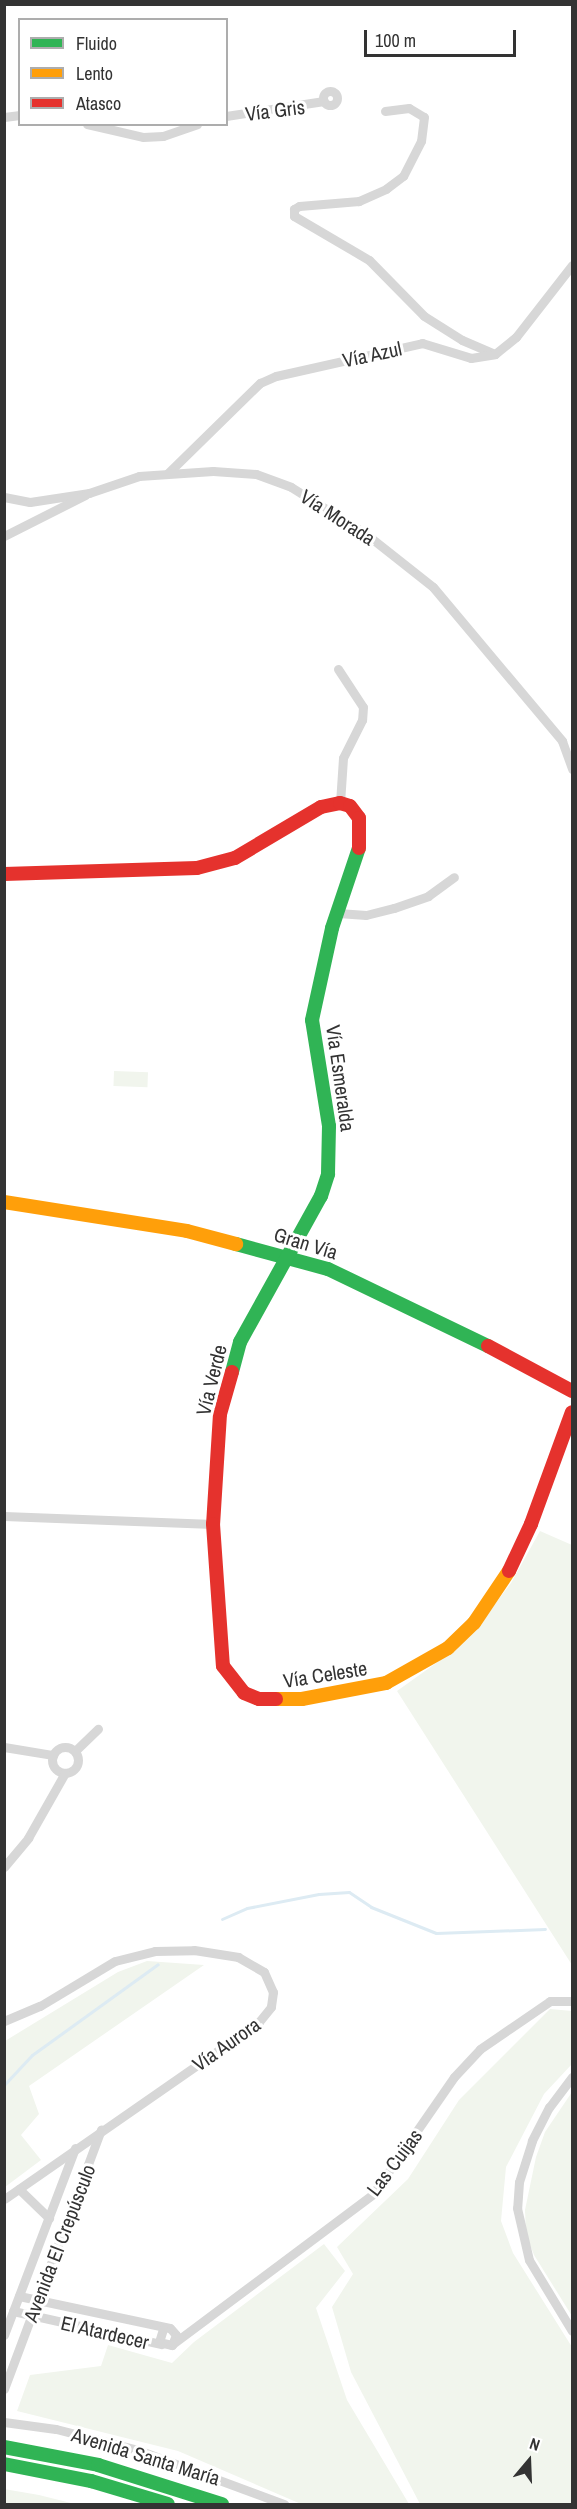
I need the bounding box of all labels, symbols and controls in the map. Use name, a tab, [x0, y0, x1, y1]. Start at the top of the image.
legend	[18, 18, 228, 126]
scale bar	[367, 18, 518, 56]
text: 100 m	[375, 28, 416, 53]
text: Fluido	[76, 31, 117, 56]
text: Lento	[76, 61, 113, 86]
text: Atasco	[76, 91, 121, 116]
street label: Vía Gris	[244, 94, 306, 126]
street label: Vía Azul	[340, 336, 404, 372]
street label: Vía Morada	[296, 484, 380, 550]
street label: Vía Esmeralda	[322, 1023, 360, 1133]
street label: Gran Vía	[271, 1222, 341, 1264]
street label: Vía Verde	[191, 1342, 231, 1418]
street label: Vía Celeste	[281, 1656, 369, 1692]
street label: Vía Aurora	[187, 2012, 265, 2076]
street label: Las Cuijas	[361, 2124, 427, 2200]
street label: Avenida El Crepúsculo	[18, 2161, 100, 2325]
street label: El Atardecer	[58, 2310, 152, 2354]
street label: Avenida Santa María	[69, 2422, 223, 2490]
north arrow	[499, 2431, 559, 2491]
text: N	[527, 2432, 543, 2456]

